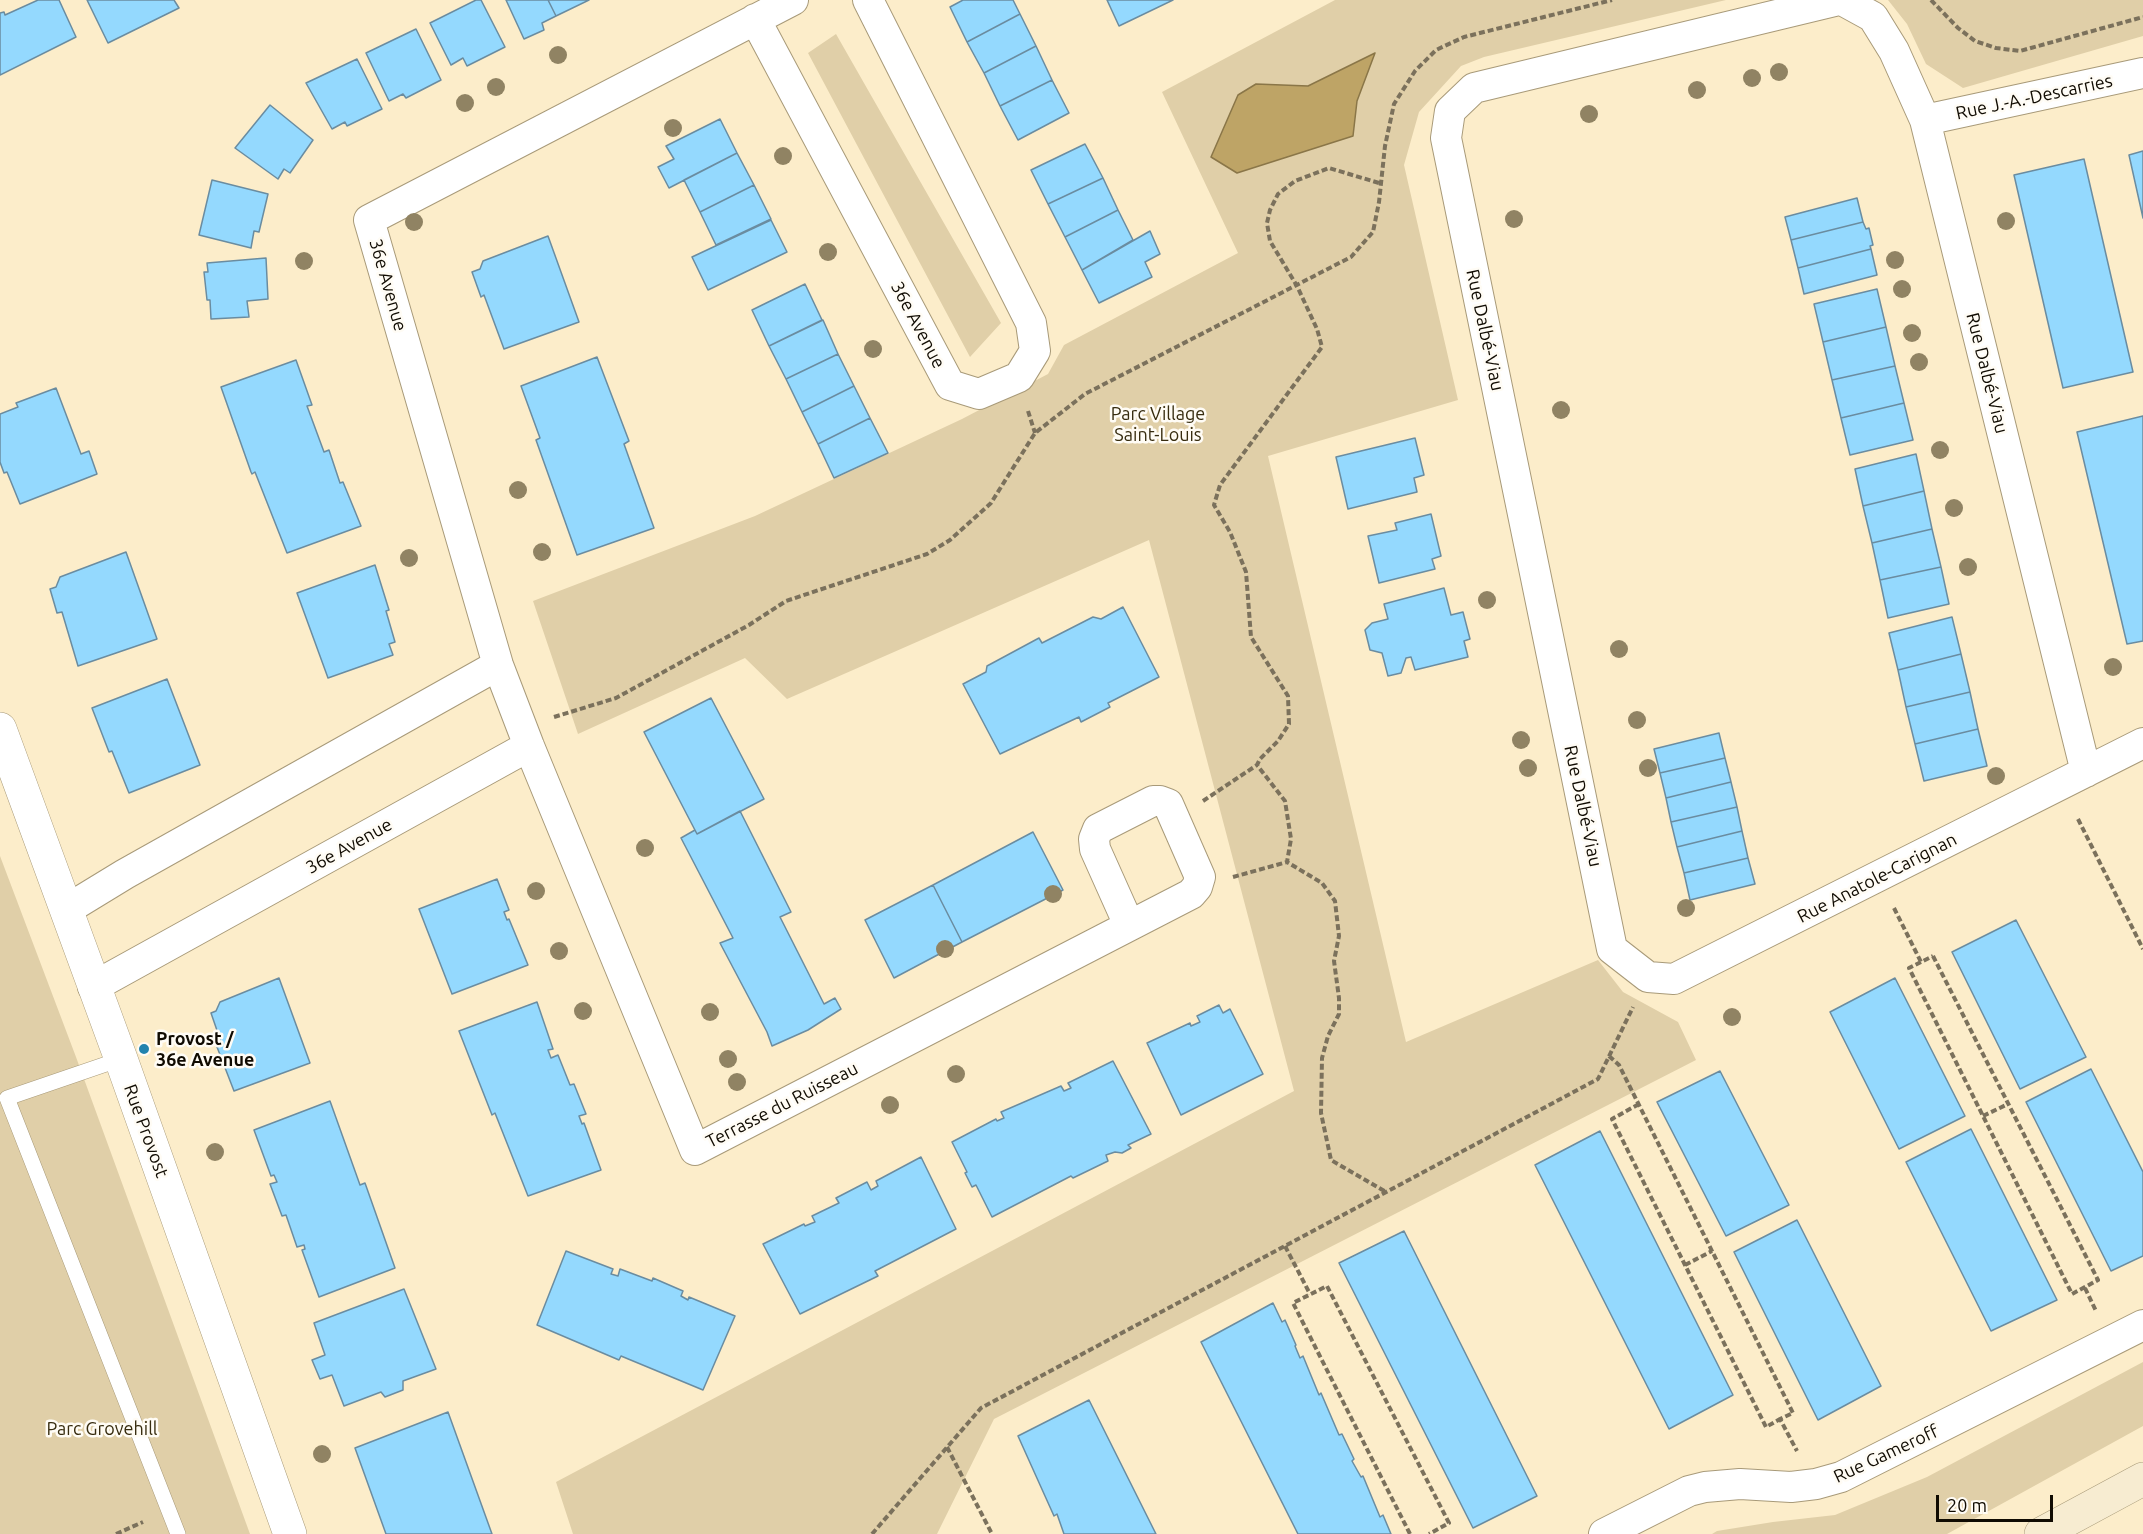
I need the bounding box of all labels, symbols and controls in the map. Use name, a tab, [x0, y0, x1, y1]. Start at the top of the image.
street label: Rue J.-A.-Descarries	[1954, 70, 2114, 124]
street label: 36e Avenue	[365, 236, 411, 334]
street label: Rue Dalbé-Viau	[1462, 267, 1508, 393]
street label: 36e Avenue	[886, 278, 950, 372]
street label: Rue Dalbé-Viau	[1962, 310, 2012, 436]
park label: Parc Village Saint-Louis	[1111, 403, 1205, 446]
street label: Rue Dalbé-Viau	[1560, 743, 1606, 869]
street label: 36e Avenue	[302, 814, 396, 878]
street label: Rue Anatole-Carignan	[1794, 828, 1960, 928]
place label: Provost / 36e Avenue	[156, 1028, 254, 1070]
marker: Provost / 36e Avenue	[137, 1042, 151, 1056]
street label: Terrasse du Ruisseau	[702, 1057, 862, 1153]
street label: Rue Provost	[119, 1081, 173, 1181]
park label: Parc Grovehill	[46, 1418, 158, 1440]
street label: Rue Gameroff	[1830, 1420, 1942, 1488]
scale bar	[1939, 1483, 2056, 1521]
text: 20 m	[1947, 1495, 1987, 1515]

